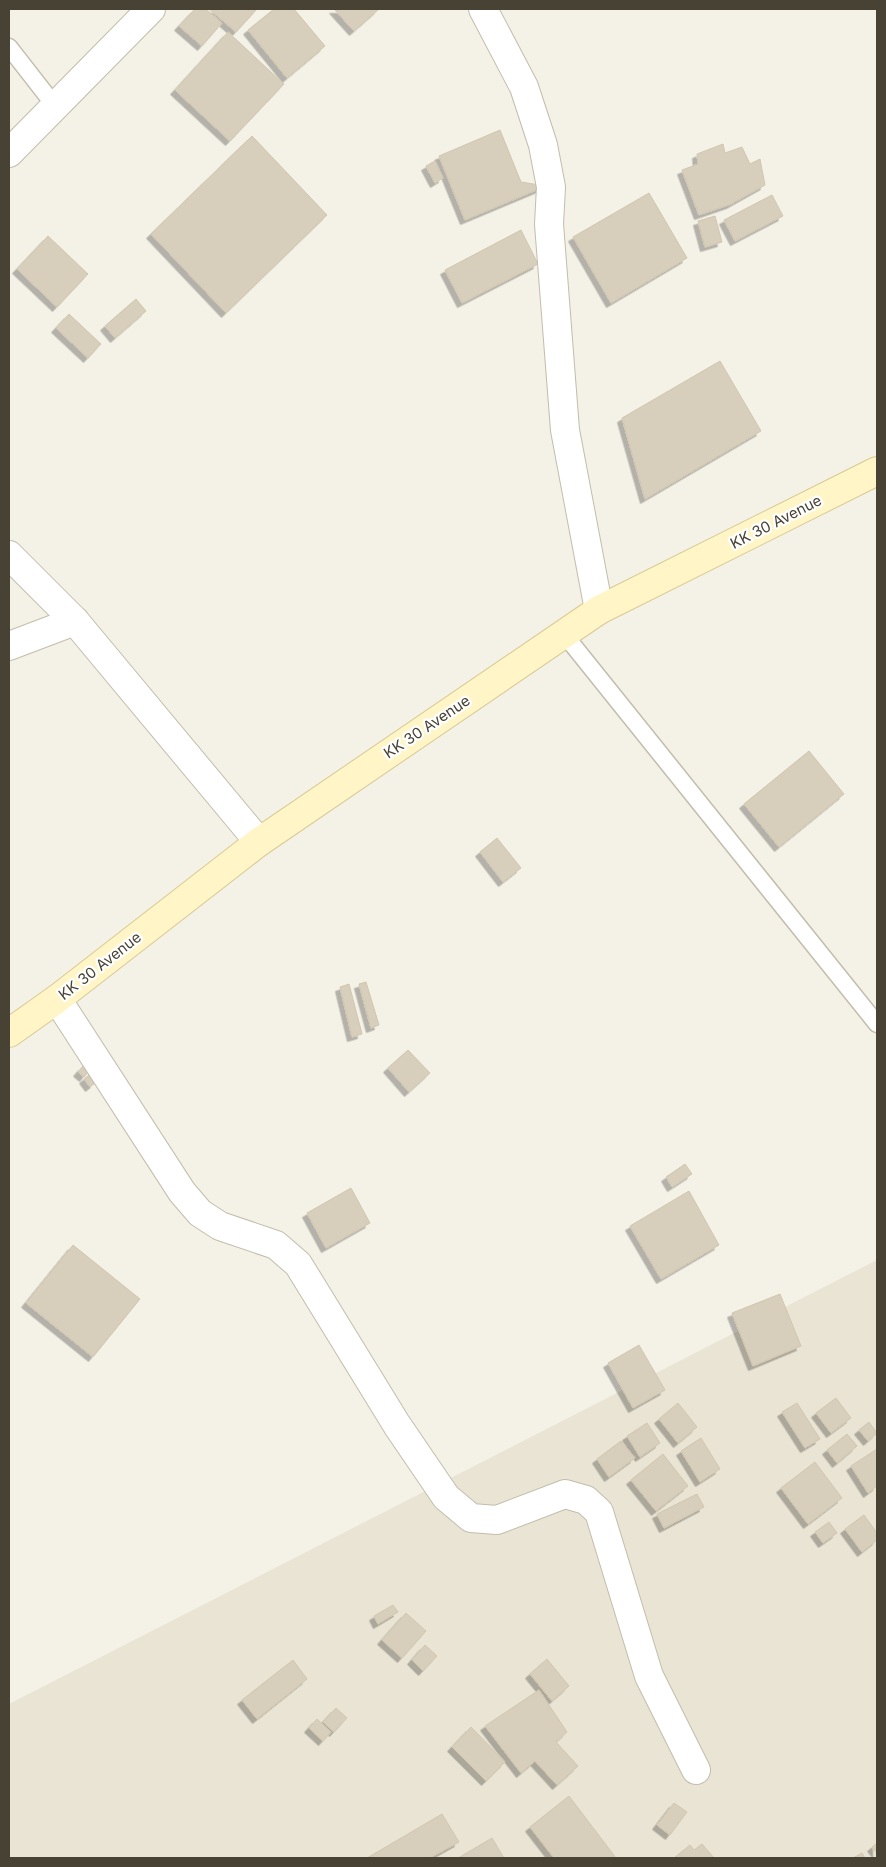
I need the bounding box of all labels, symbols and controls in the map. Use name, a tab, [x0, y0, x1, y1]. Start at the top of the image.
street label: KK 30 Avenue	[727, 490, 825, 553]
street label: KK 30 Avenue	[380, 691, 473, 762]
street label: KK 30 Avenue	[54, 927, 145, 1004]

